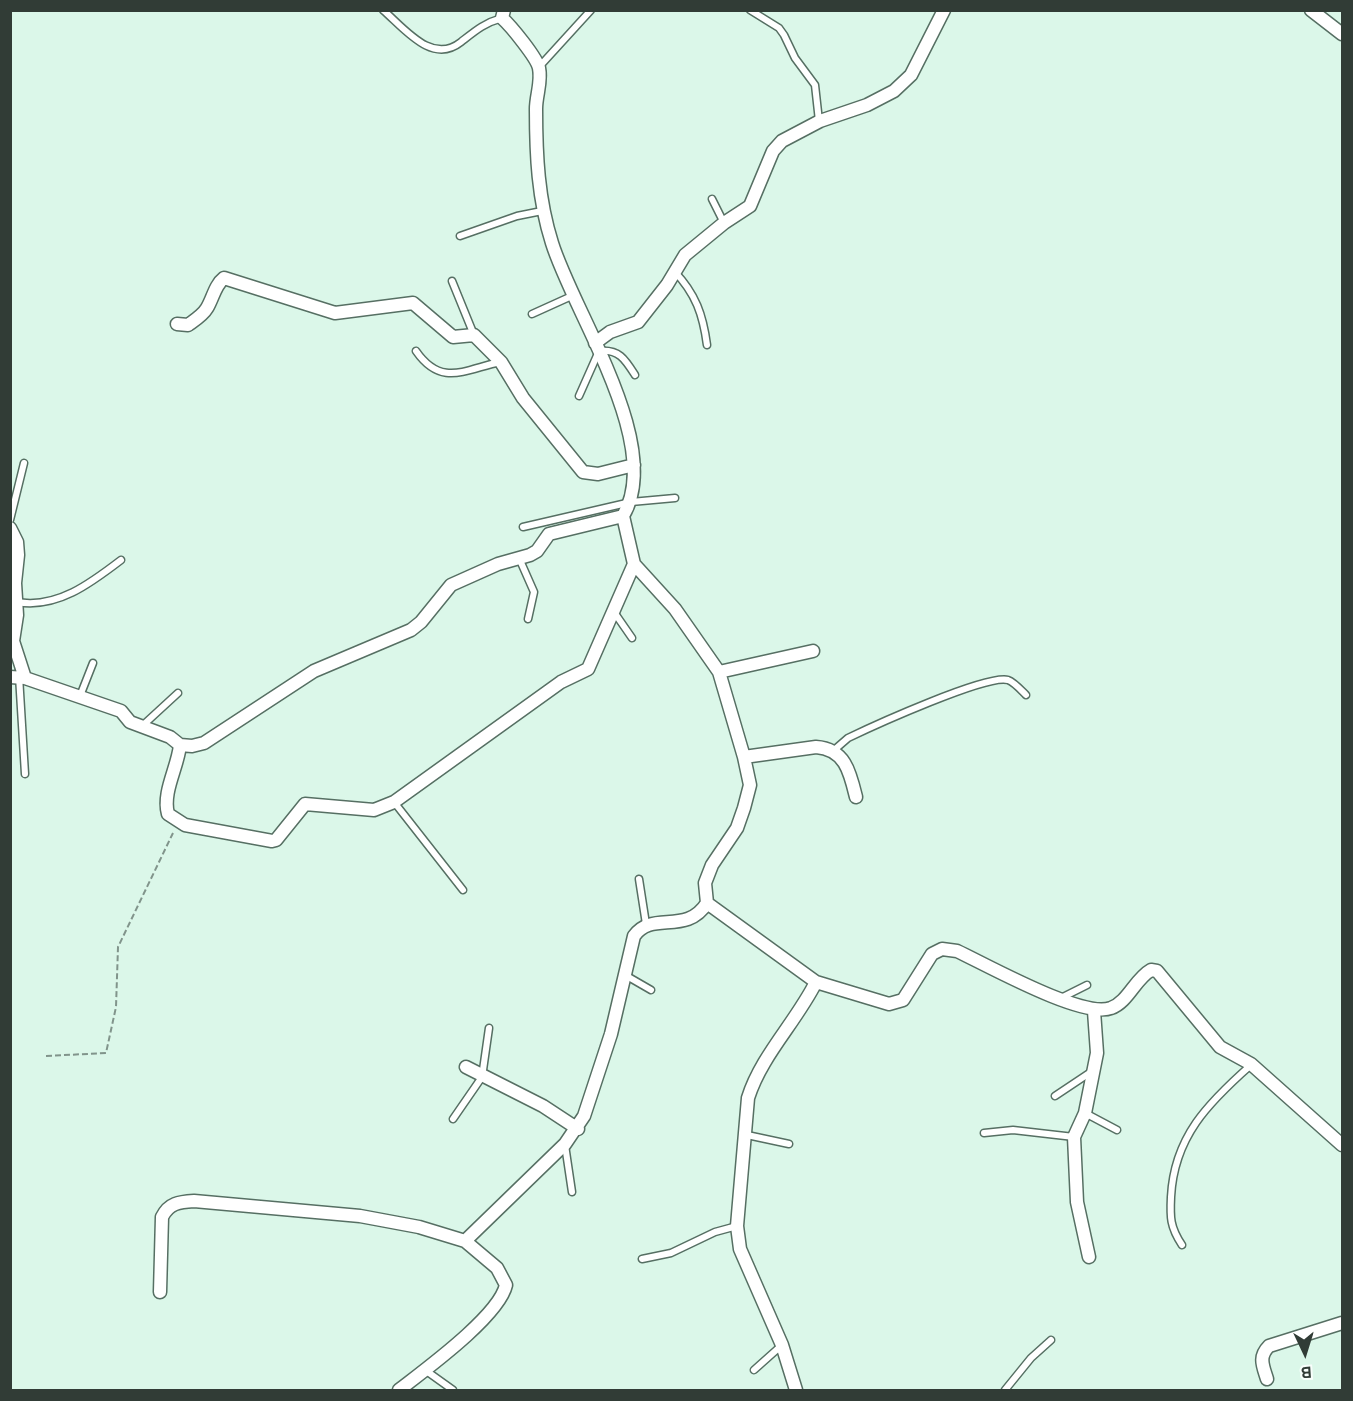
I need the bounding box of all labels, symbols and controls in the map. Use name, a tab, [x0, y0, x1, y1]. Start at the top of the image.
north arrow	[1275, 1323, 1335, 1383]
text: B	[1300, 1361, 1312, 1381]

